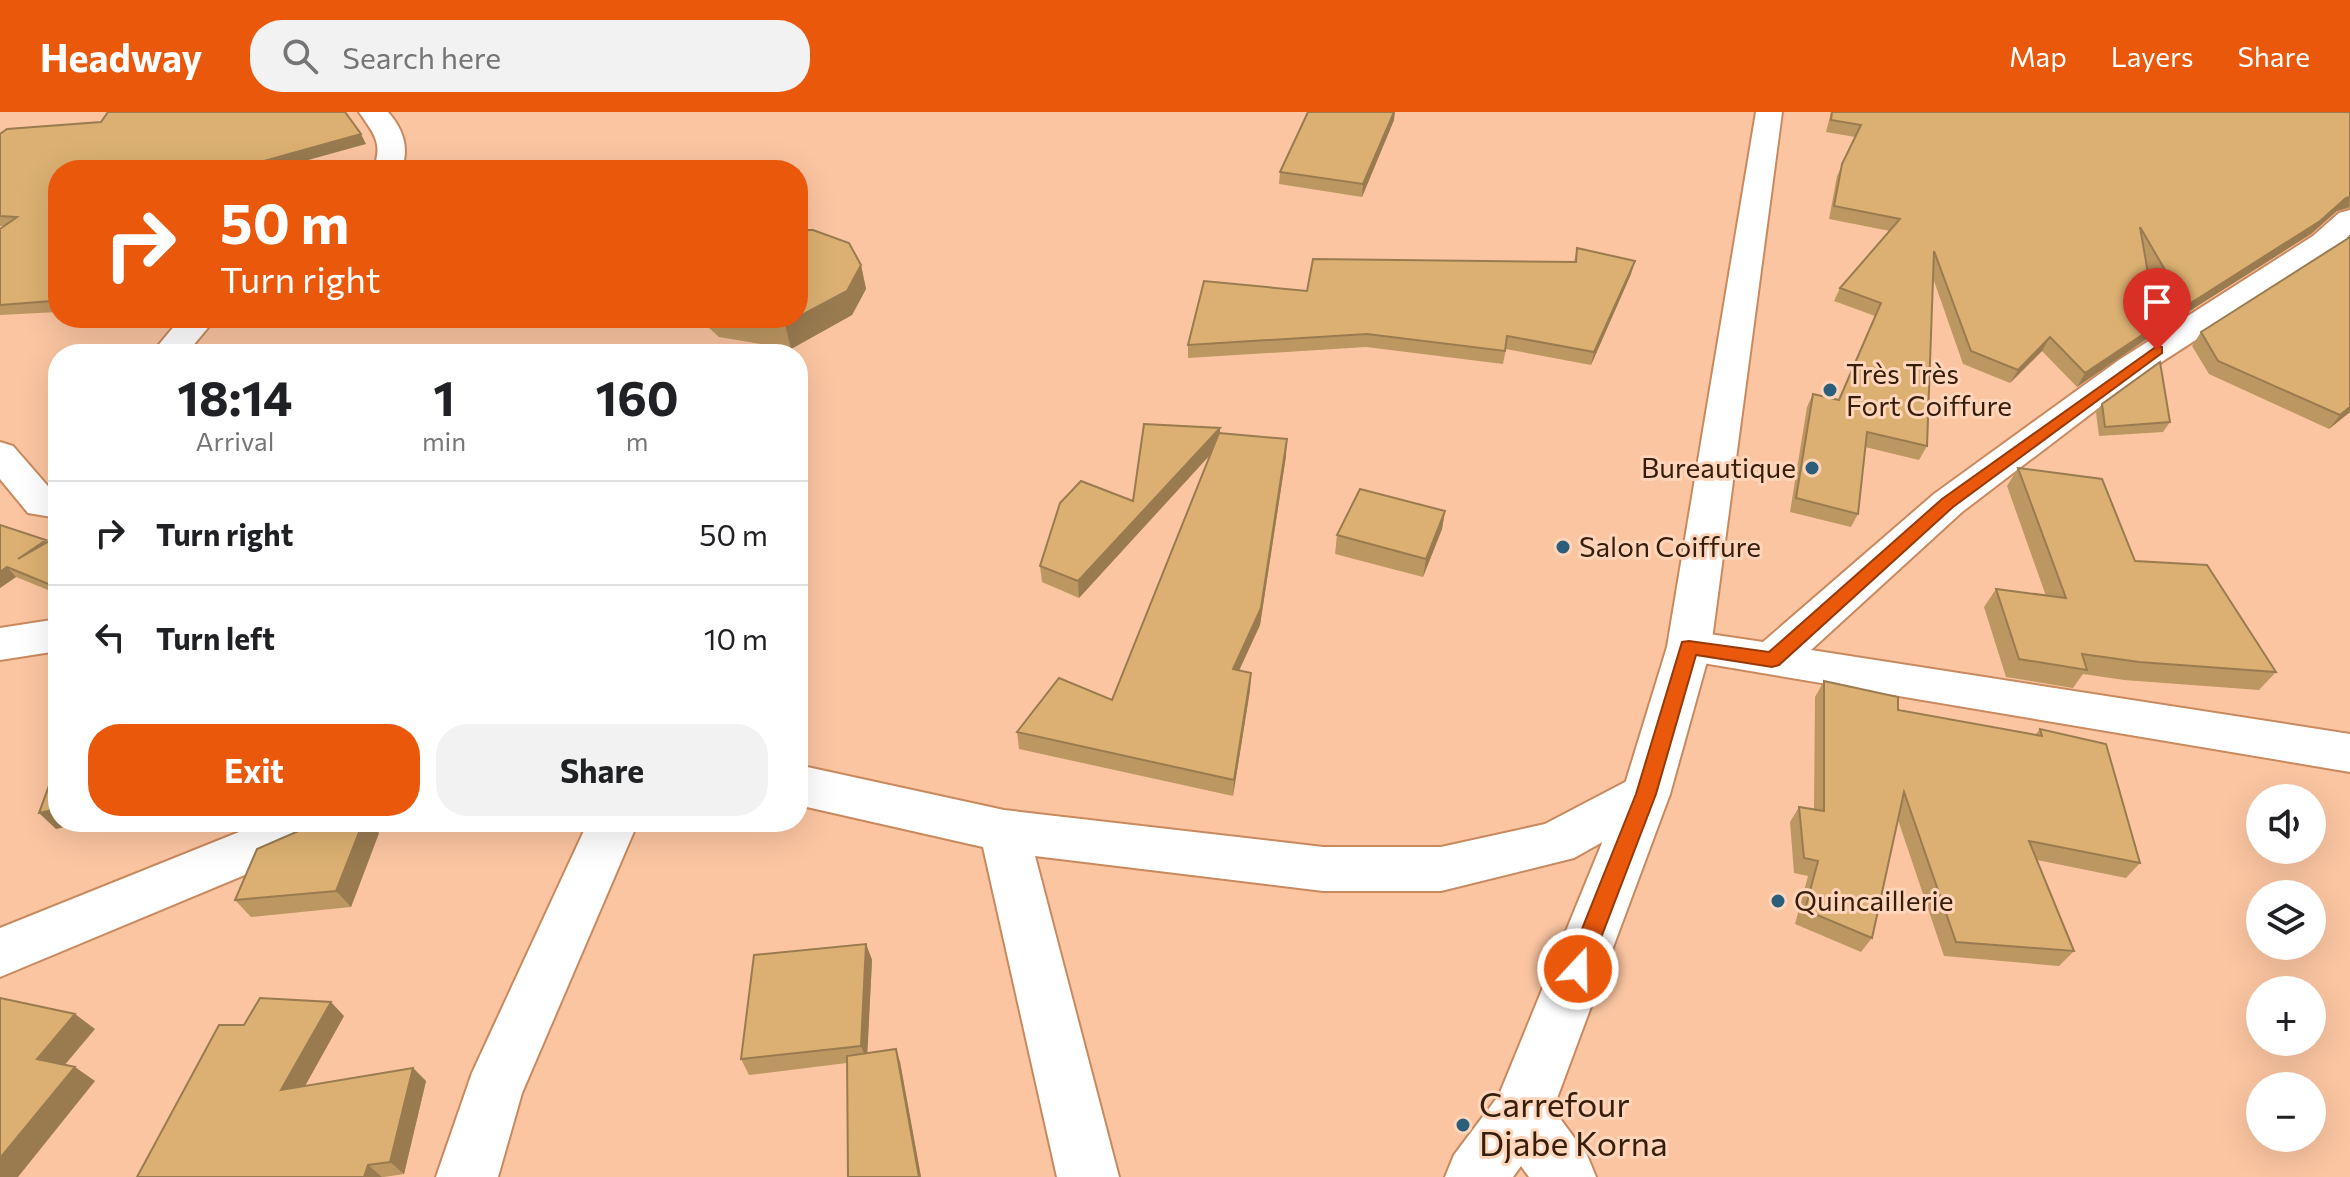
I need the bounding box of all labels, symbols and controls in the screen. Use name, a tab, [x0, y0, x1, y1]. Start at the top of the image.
search box	[250, 20, 810, 92]
text: Headway	[40, 33, 202, 80]
icon: search	[278, 34, 322, 78]
text: Search here	[342, 38, 501, 75]
text: Map	[2009, 39, 2067, 73]
text: Layers	[2111, 39, 2193, 73]
text: Share	[2237, 39, 2310, 73]
text: 50 m	[220, 187, 349, 256]
icon: right	[88, 192, 192, 296]
text: Turn right	[220, 256, 381, 300]
pin	[2123, 268, 2191, 350]
icon: arrive	[2135, 280, 2179, 324]
place label: Très Très Fort Coiffure	[1846, 356, 2012, 422]
text: 18:14	[177, 367, 293, 426]
text: 1	[433, 367, 455, 426]
text: 160	[595, 367, 679, 426]
marker: Très Très Fort Coiffure	[1821, 381, 1839, 399]
text: Arrival	[196, 425, 274, 456]
text: min	[422, 425, 466, 456]
text: m	[626, 425, 648, 456]
place label: Bureautique	[1641, 450, 1796, 484]
marker: Bureautique	[1803, 459, 1821, 477]
icon: right	[88, 511, 132, 555]
text: Turn right	[156, 515, 293, 552]
text: 50 m	[699, 515, 768, 552]
place label: Salon Coiffure	[1579, 529, 1761, 563]
marker: Salon Coiffure	[1554, 538, 1572, 556]
icon: left	[88, 615, 132, 659]
text: Turn left	[156, 619, 275, 656]
text: 10 m	[704, 619, 768, 656]
button: Exit	[88, 724, 420, 816]
button: Share	[436, 724, 768, 816]
map controls	[2246, 784, 2326, 1152]
button: sound	[2246, 784, 2326, 864]
button: layers	[2246, 880, 2326, 960]
place label: Quincaillerie	[1794, 883, 1954, 917]
marker: Quincaillerie	[1769, 892, 1787, 910]
position arrow	[1536, 927, 1620, 1011]
button: +	[2246, 976, 2326, 1056]
button: −	[2246, 1072, 2326, 1152]
place label: Carrefour Djabe Korna	[1479, 1082, 1668, 1163]
marker: Carrefour Djabe Korna	[1454, 1116, 1472, 1134]

